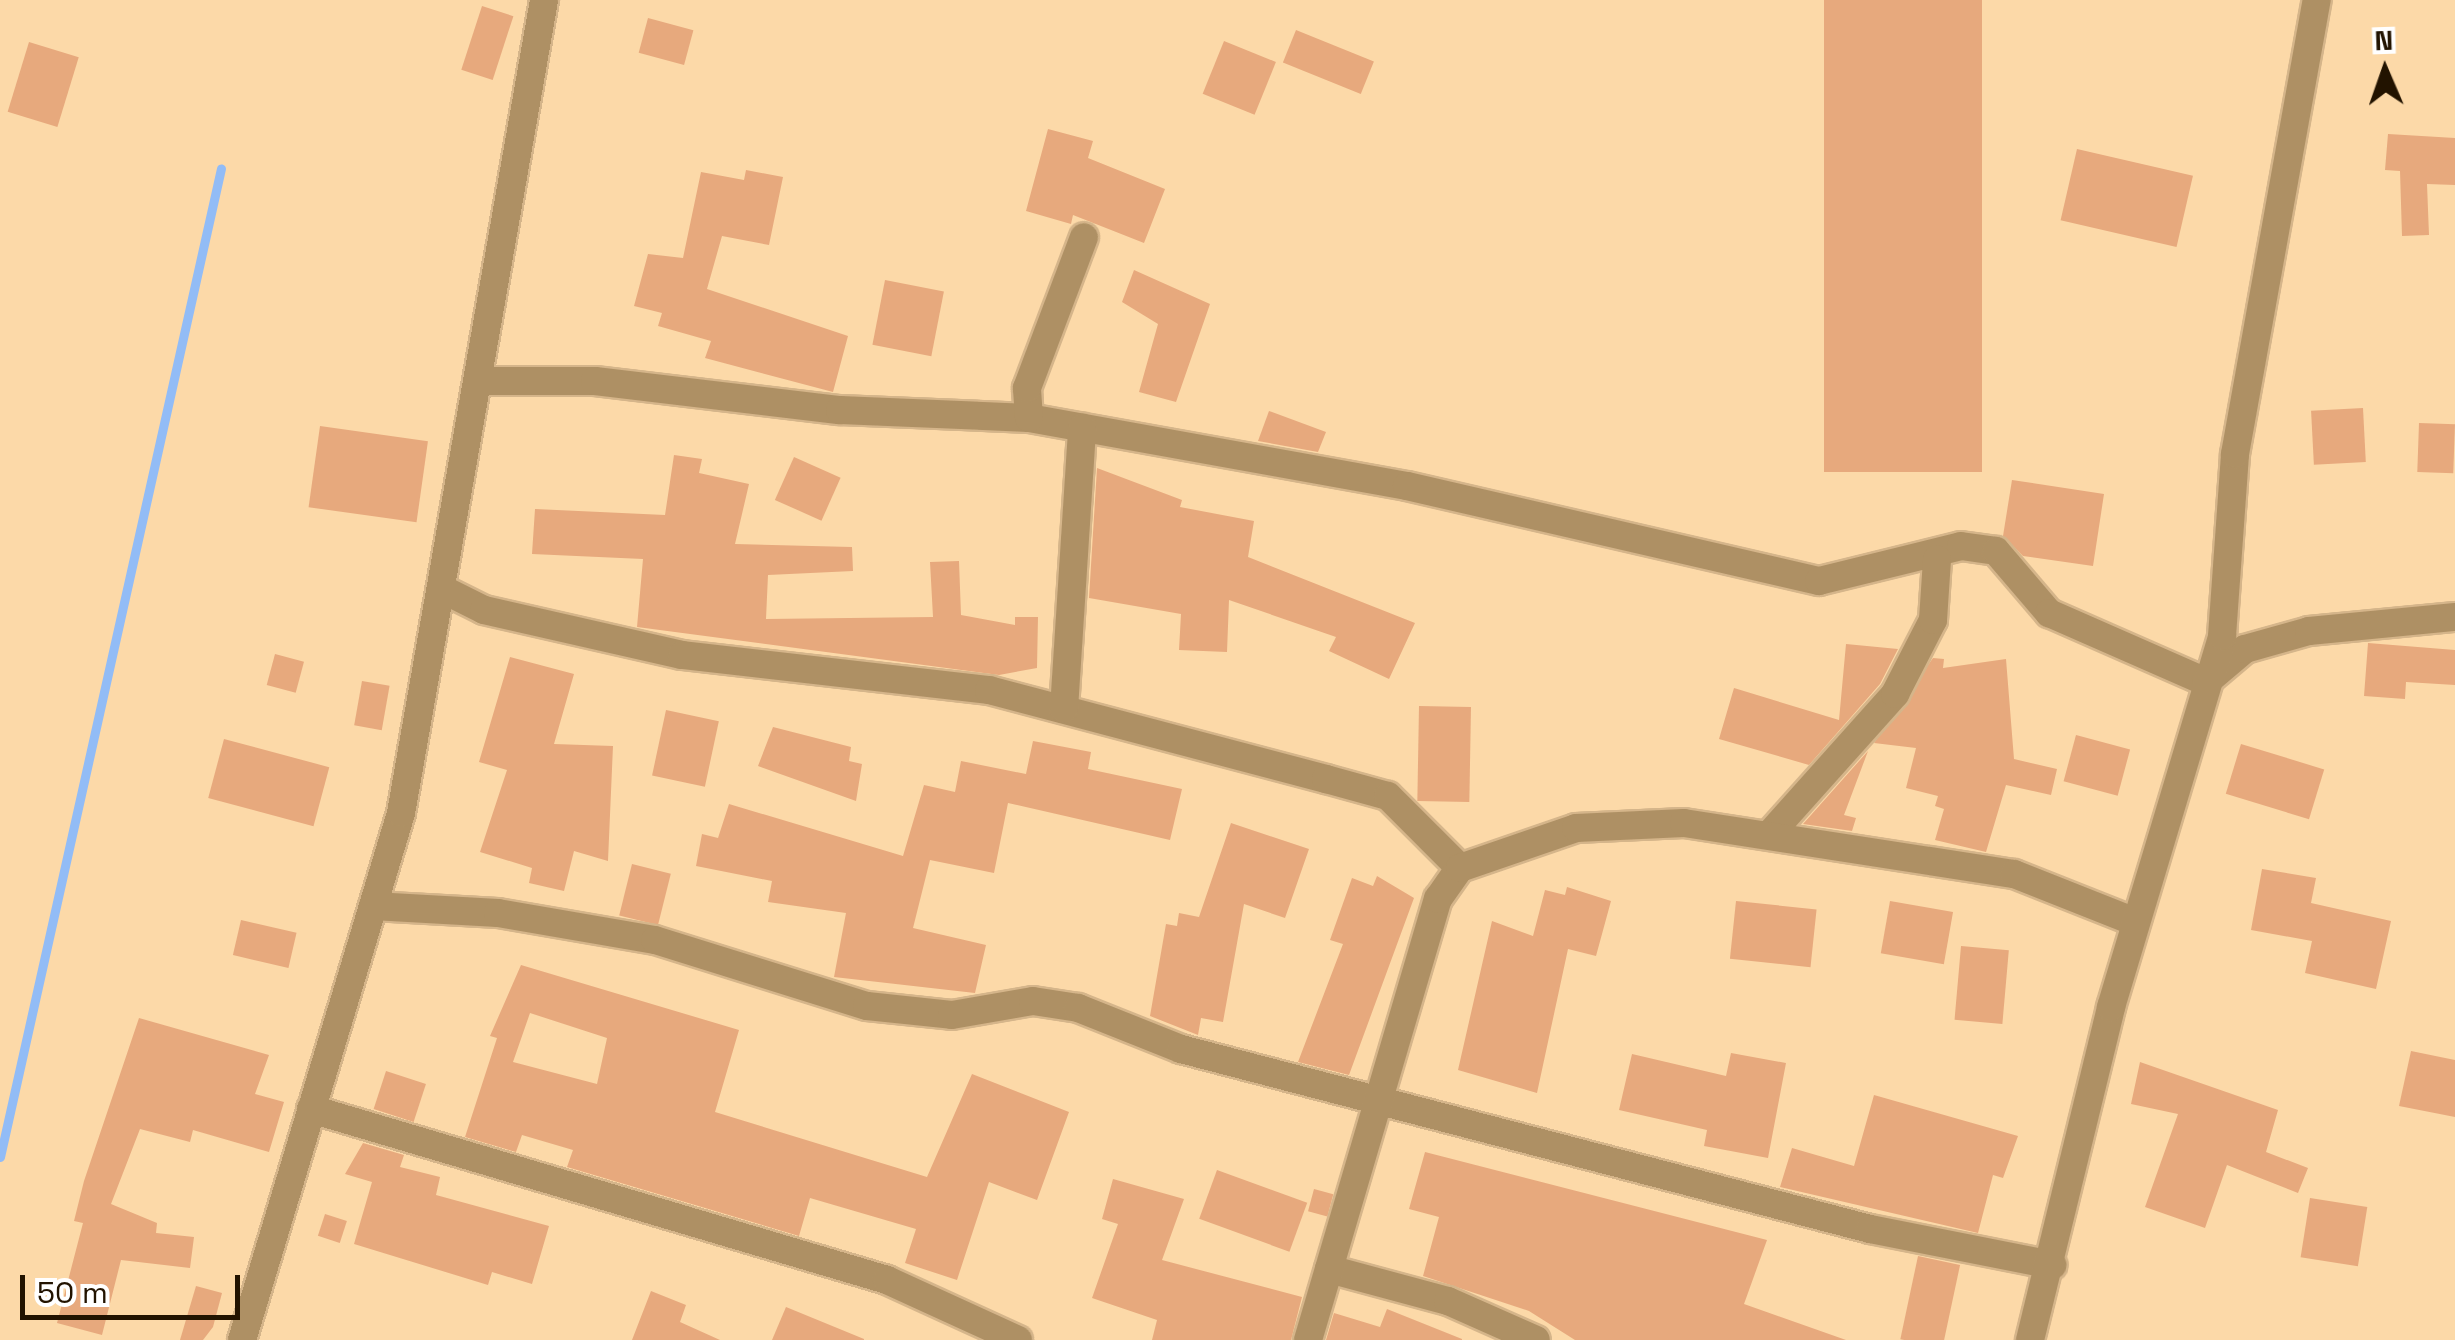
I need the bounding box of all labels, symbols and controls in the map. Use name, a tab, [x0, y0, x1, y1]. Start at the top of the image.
north arrow	[2335, 20, 2435, 120]
text: N	[2374, 22, 2394, 58]
scale bar	[25, 1255, 245, 1317]
text: 50 m	[37, 1273, 108, 1312]

